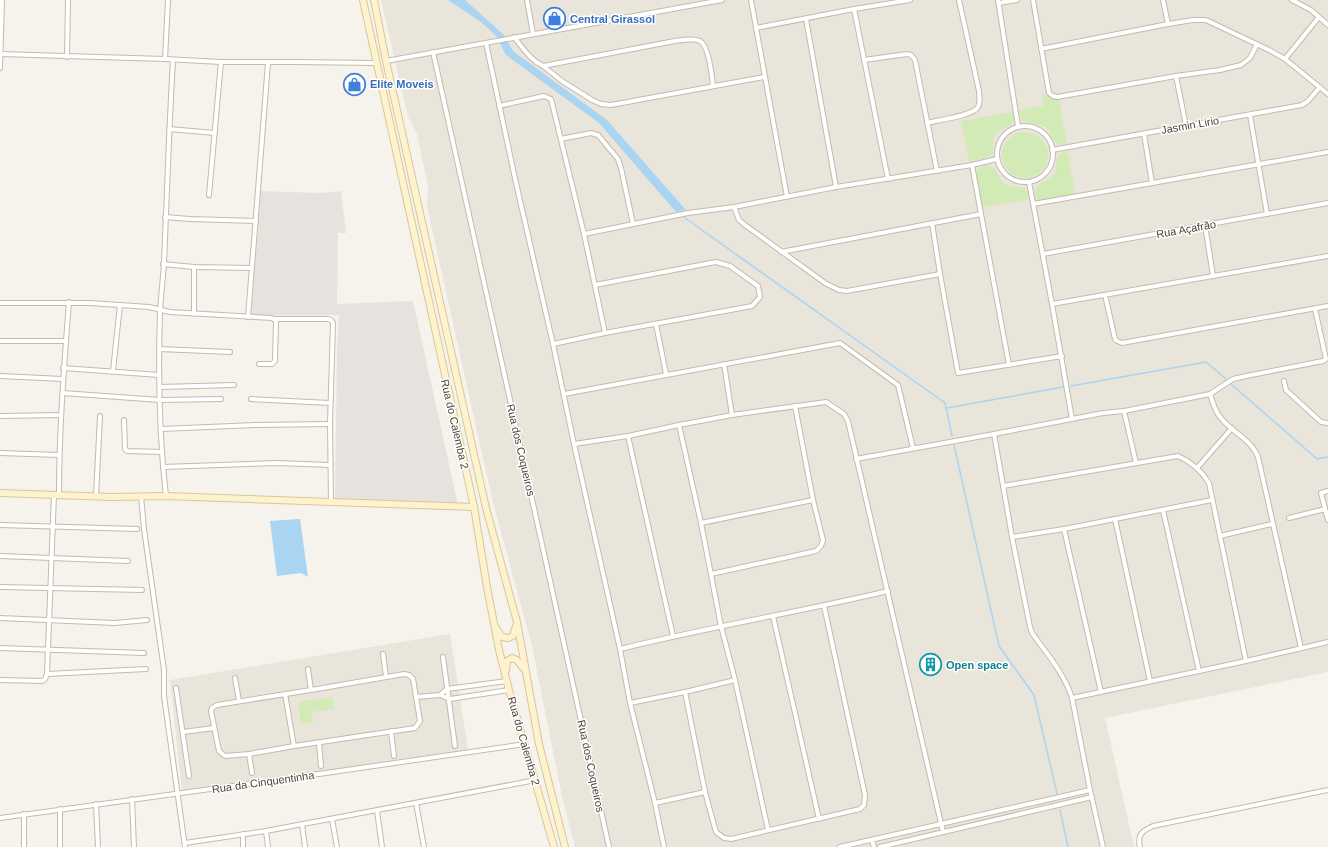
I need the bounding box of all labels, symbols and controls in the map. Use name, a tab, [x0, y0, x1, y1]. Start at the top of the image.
shop icon: Central Girassol	[541, 6, 567, 32]
place label: Central Girassol	[570, 13, 655, 25]
shop icon: Elite Moveis	[342, 71, 368, 97]
place label: Elite Moveis	[370, 78, 434, 90]
street label: Jasmin Lirio	[1160, 114, 1220, 136]
street label: Rua Açafrão	[1155, 218, 1217, 240]
street label: Rua do Calemba 2	[439, 378, 471, 470]
street label: Rua dos Coqueiros	[505, 403, 538, 498]
building icon: Open space	[918, 652, 944, 678]
place label: Open space	[946, 659, 1008, 671]
street label: Rua do Calemba 2	[506, 695, 542, 787]
street label: Rua dos Coqueiros	[575, 719, 607, 814]
street label: Rua da Cinquentinha	[211, 769, 316, 795]

